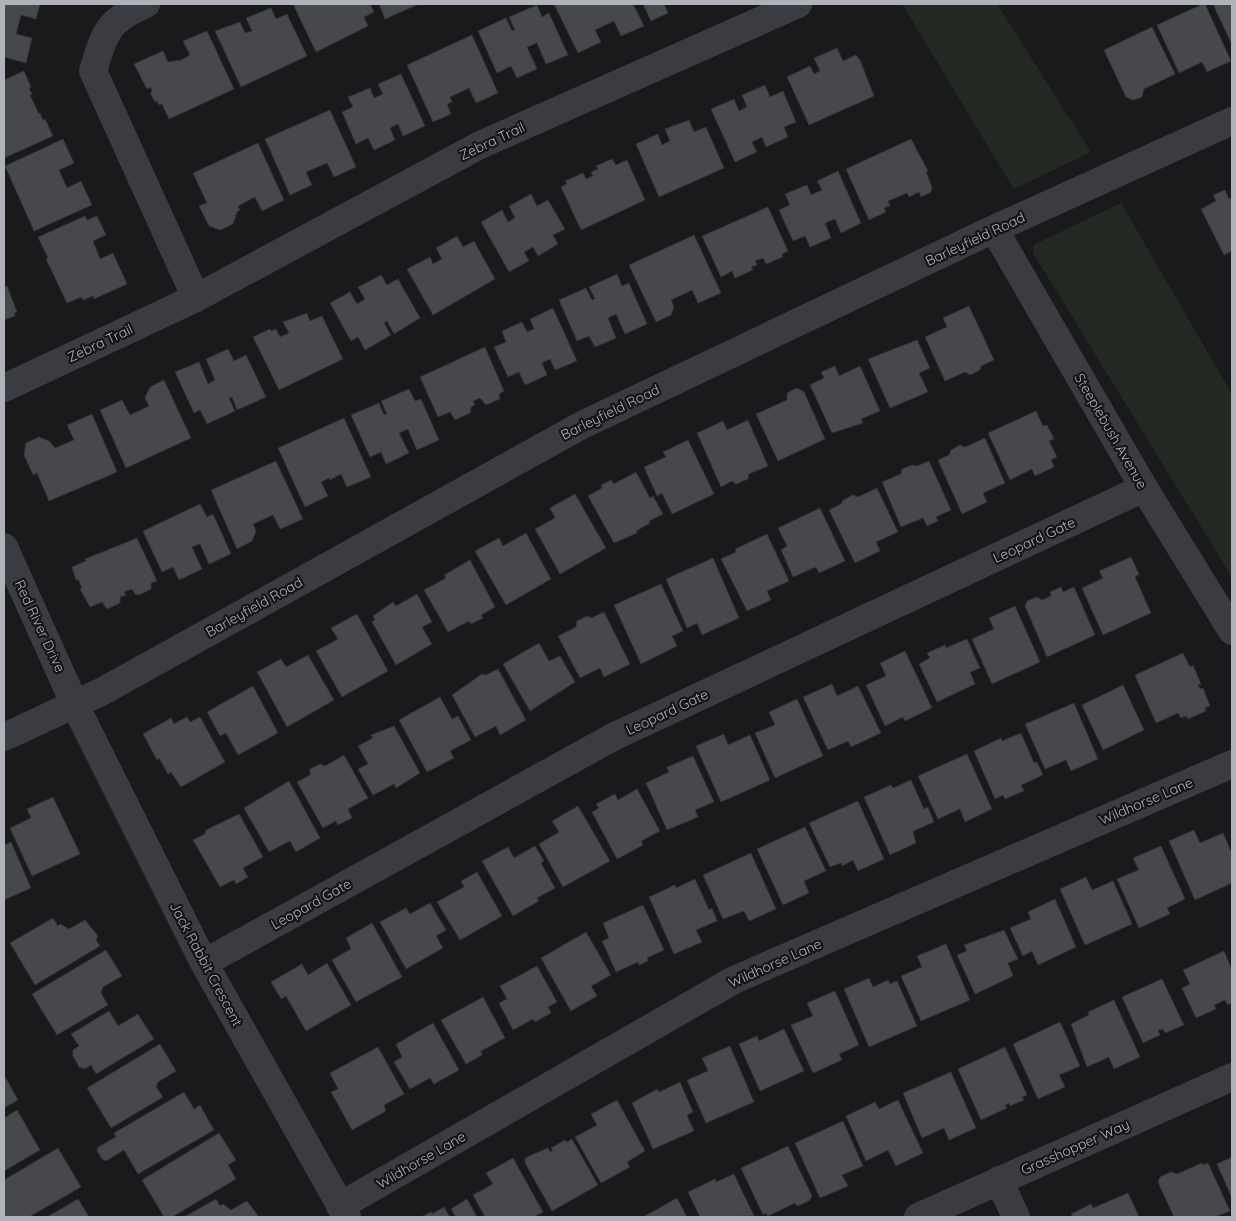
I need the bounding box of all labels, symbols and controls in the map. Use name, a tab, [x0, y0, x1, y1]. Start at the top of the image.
street label: Zebra Trail	[456, 118, 528, 164]
street label: Barleyfield Road	[922, 208, 1028, 270]
street label: Zebra Trail	[64, 320, 136, 366]
street label: Steeplebush Avenue	[1071, 370, 1151, 492]
street label: Barleyfield Road	[558, 380, 662, 444]
street label: Leopard Gate	[990, 513, 1078, 567]
street label: Barleyfield Road	[202, 573, 306, 641]
street label: Red River Drive	[11, 577, 69, 675]
street label: Leopard Gate	[623, 685, 711, 739]
street label: Wildhorse Lane	[1096, 773, 1196, 829]
street label: Leopard Gate	[268, 874, 354, 933]
street label: Jack Rabbit Crescent	[166, 899, 247, 1029]
street label: Wildhorse Lane	[726, 934, 824, 992]
street label: Grasshopper Way	[1018, 1115, 1132, 1179]
street label: Wildhorse Lane	[373, 1127, 469, 1193]

